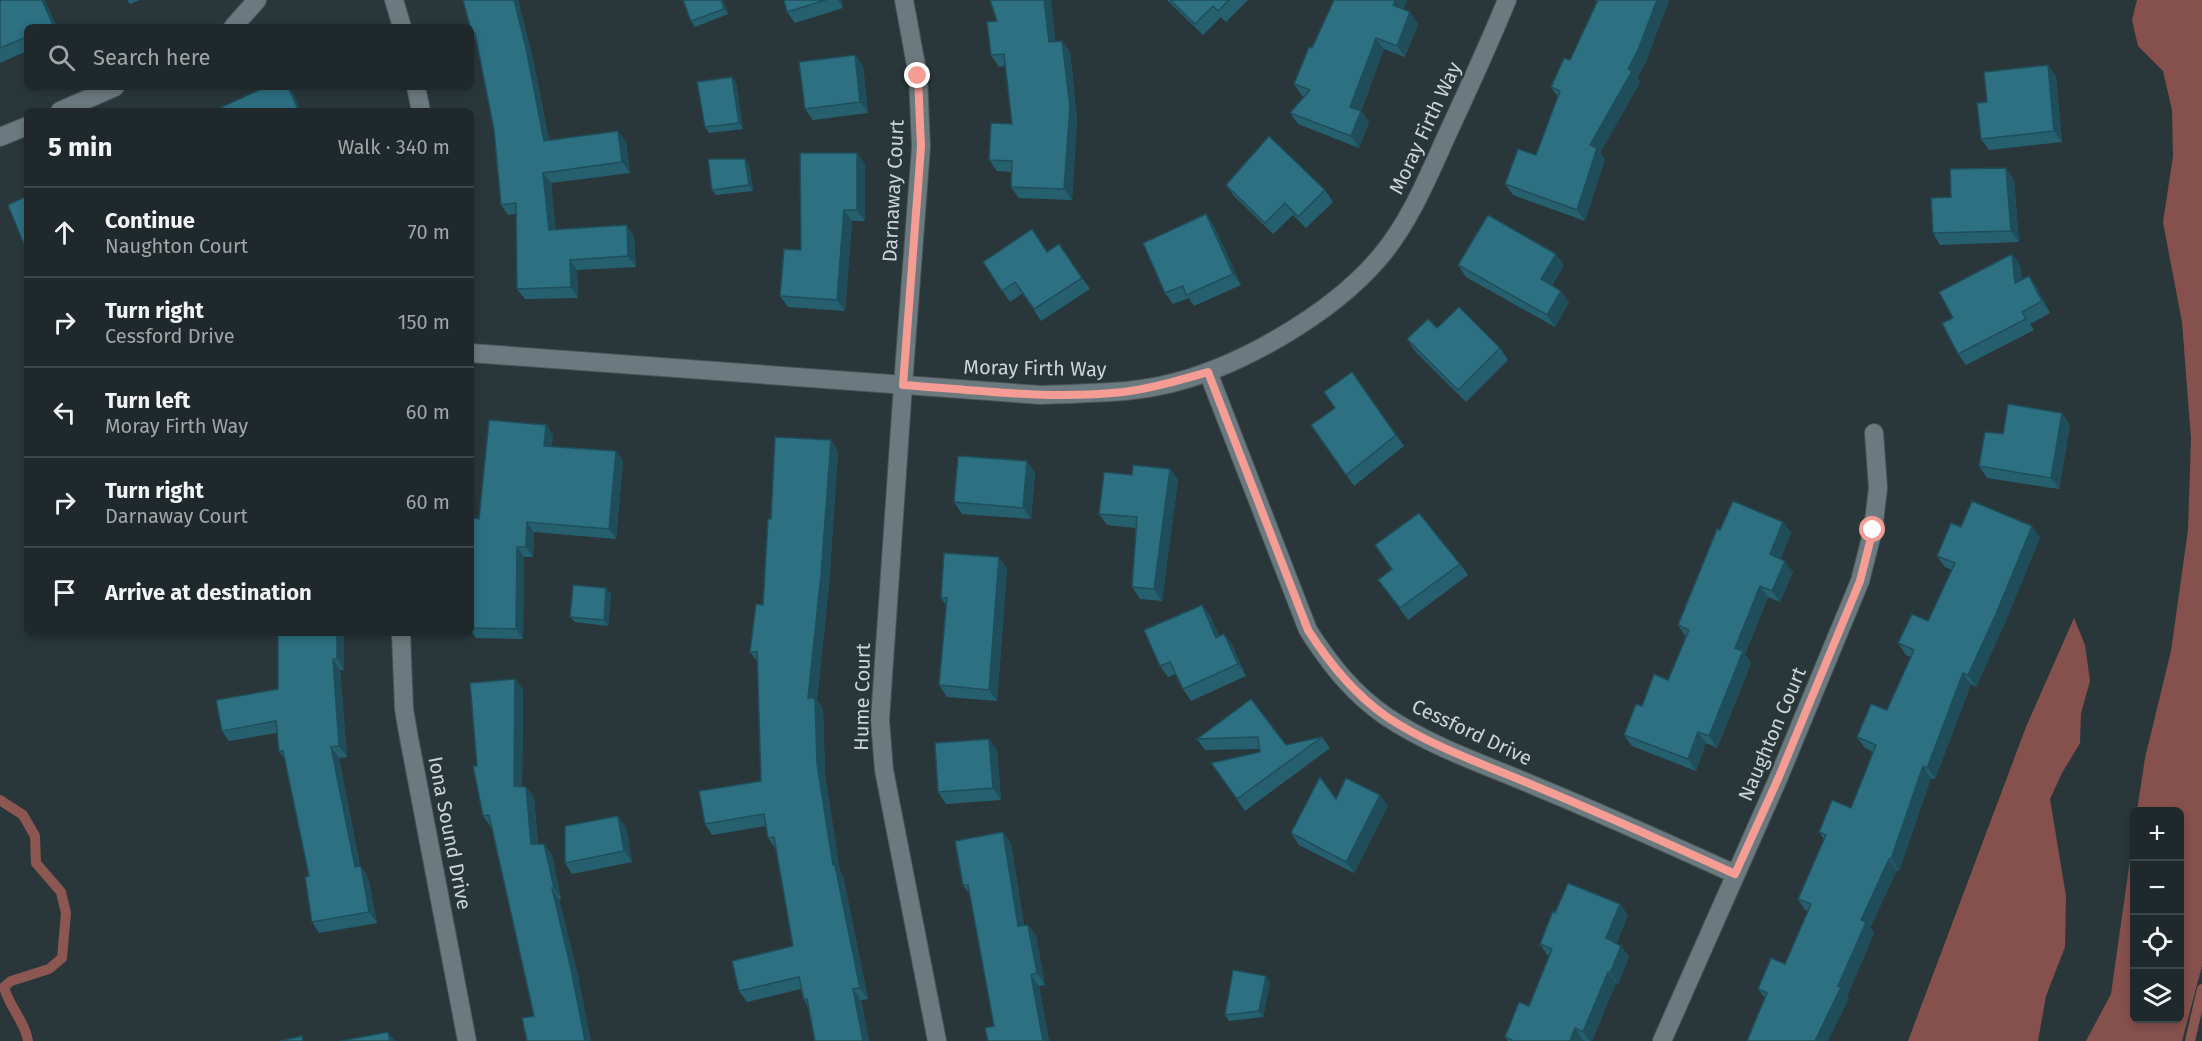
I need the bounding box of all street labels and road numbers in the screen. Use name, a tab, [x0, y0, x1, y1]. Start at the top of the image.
street label: Moray Firth Way	[1384, 58, 1466, 198]
street label: Darnaway Court	[877, 118, 909, 263]
street label: Moray Firth Way	[963, 355, 1107, 381]
street label: Hume Court	[849, 642, 875, 751]
street label: Naughton Court	[1733, 663, 1811, 804]
street label: Cessford Drive	[1408, 694, 1536, 770]
street label: Iona Sound Drive	[423, 754, 477, 912]

